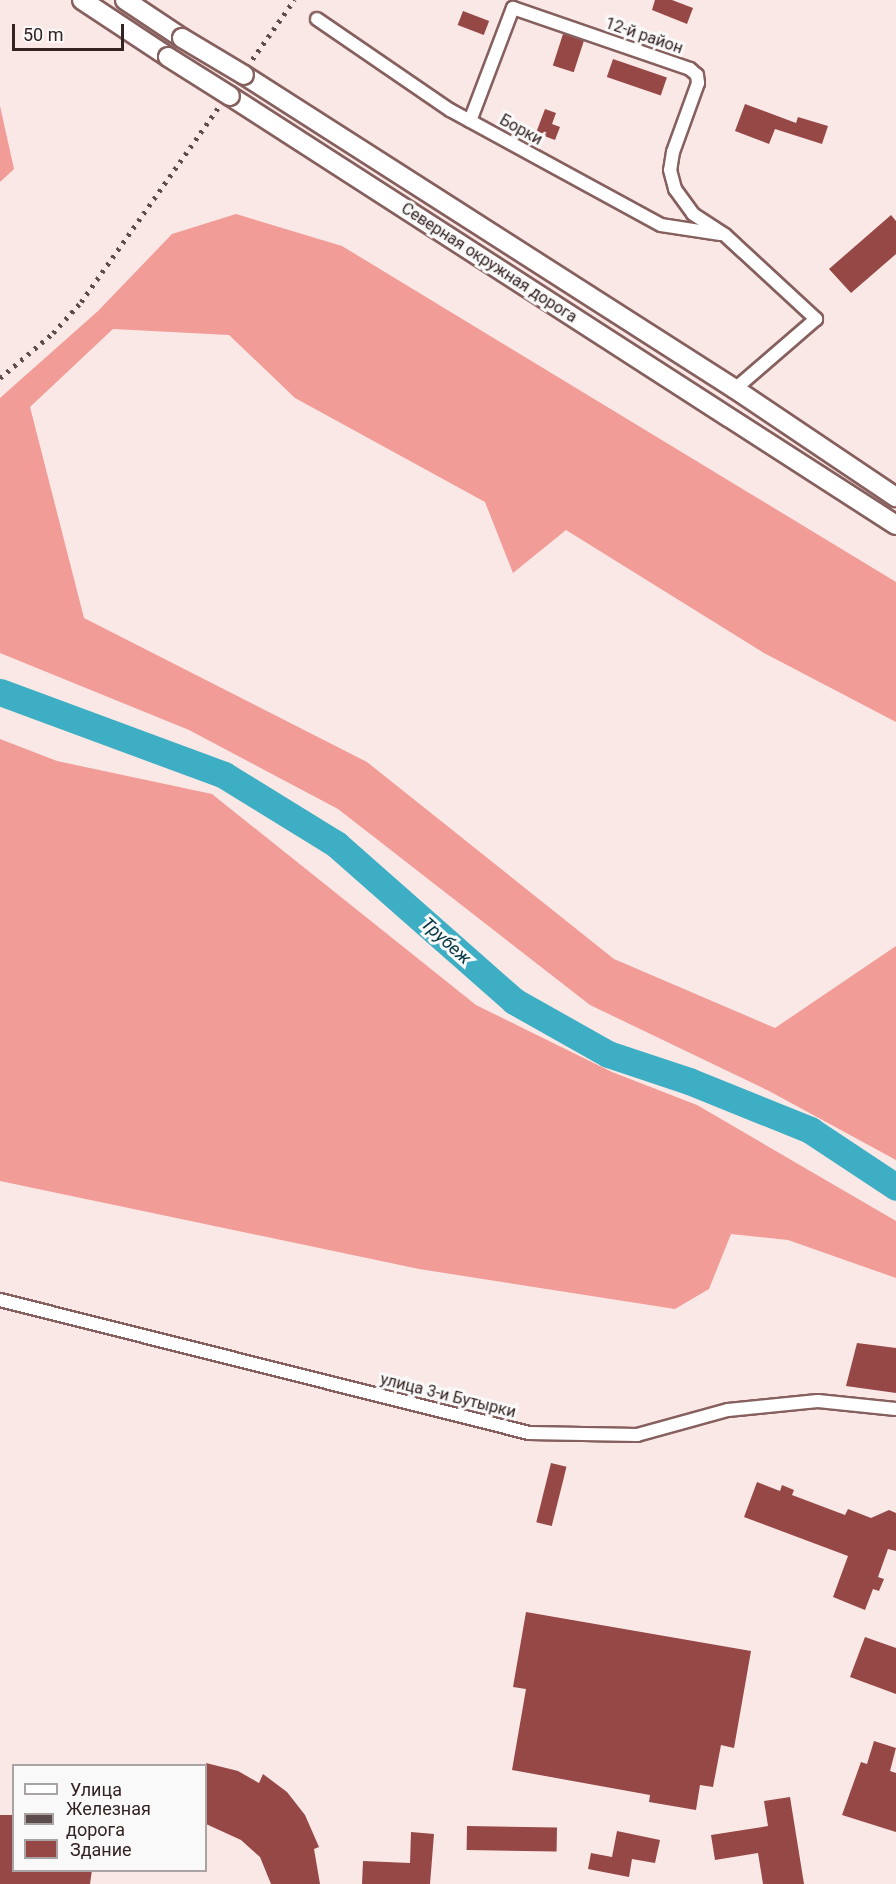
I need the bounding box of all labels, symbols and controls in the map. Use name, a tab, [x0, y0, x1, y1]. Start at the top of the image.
scale bar	[15, 12, 128, 50]
street label: 12-й район	[603, 14, 685, 58]
text: 50 m	[23, 24, 63, 45]
street label: Борки	[496, 110, 546, 150]
street label: Северная окружная дорога	[398, 199, 580, 327]
water label: Трубеж	[417, 913, 475, 969]
street label: улица 3-и Бутырки	[378, 1370, 518, 1422]
legend	[12, 1764, 207, 1872]
text: Улица	[70, 1779, 122, 1800]
text: Железная дорога	[66, 1798, 151, 1840]
text: Здание	[70, 1839, 132, 1860]

